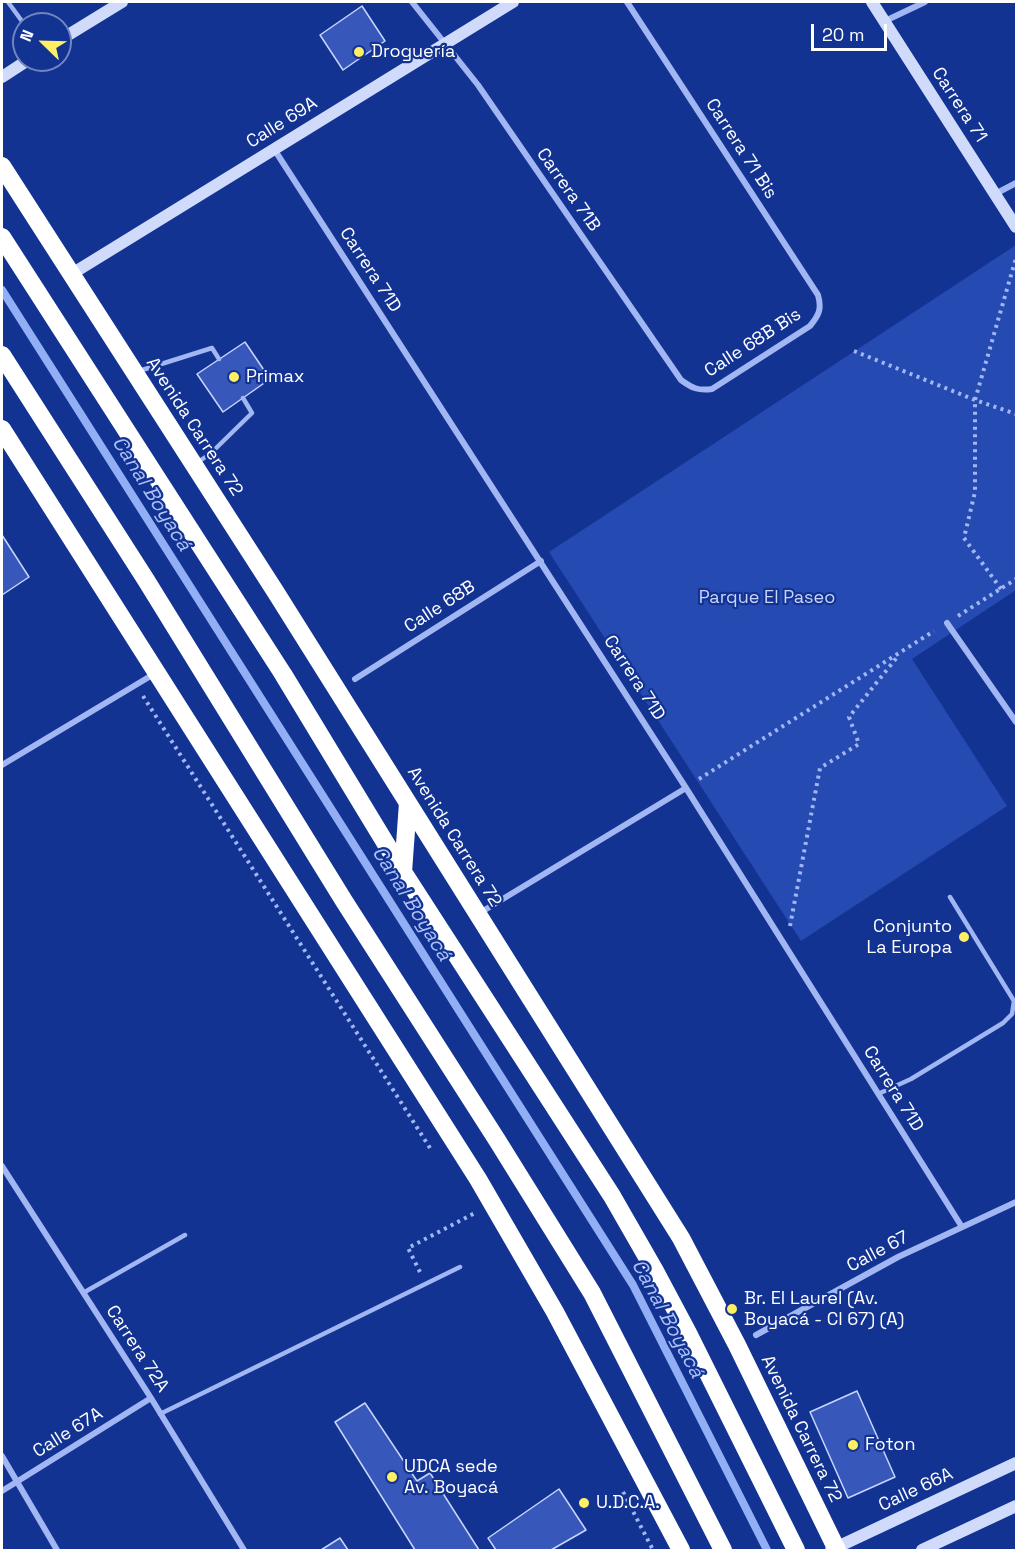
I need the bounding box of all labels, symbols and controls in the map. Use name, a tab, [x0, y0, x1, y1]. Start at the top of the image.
north arrow	[12, 12, 72, 72]
scale bar	[814, 12, 890, 50]
text: 20 m	[822, 23, 865, 46]
text: N	[15, 27, 39, 45]
place label: Droguería	[371, 41, 455, 63]
marker: Droguería	[352, 45, 366, 59]
street label: Carrera 71	[927, 64, 991, 146]
street label: Calle 69A	[243, 93, 321, 153]
street label: Carrera 71 Bis	[701, 95, 781, 203]
street label: Carrera 71B	[531, 144, 605, 236]
street label: Carrera 71D	[335, 224, 405, 316]
street label: Calle 68B Bis	[701, 304, 805, 382]
street label: Avenida Carrera 72	[141, 354, 247, 500]
place label: Primax	[246, 366, 305, 388]
marker: Primax	[227, 370, 241, 384]
water label: Canal Boyacá	[106, 432, 196, 556]
street label: Calle 68B	[401, 576, 479, 638]
park label: Parque El Paseo	[699, 587, 835, 609]
street label: Carrera 71D	[599, 632, 669, 724]
street label: Avenida Carrera 72	[402, 763, 506, 911]
water label: Canal Boyacá	[366, 842, 456, 966]
place label: Conjunto La Europa	[867, 916, 952, 958]
marker: Conjunto La Europa	[957, 930, 971, 944]
street label: Carrera 71D	[858, 1042, 928, 1136]
street label: Calle 67	[843, 1227, 913, 1277]
water label: Canal Boyacá	[626, 1256, 708, 1382]
place label: Br. El Laurel (Av. Boyacá - Cl 67) (A)	[744, 1288, 904, 1330]
street label: Carrera 72A	[101, 1301, 173, 1397]
marker: Br. El Laurel (Av. Boyacá - Cl 67) (A)	[725, 1302, 739, 1316]
street label: Avenida Carrera 72	[756, 1352, 846, 1506]
street label: Calle 67A	[29, 1403, 107, 1463]
place label: Foton	[865, 1434, 915, 1456]
marker: Foton	[846, 1438, 860, 1452]
place label: UDCA sede Av. Boyacá	[404, 1456, 498, 1498]
street label: Calle 66A	[875, 1463, 957, 1517]
marker: UDCA sede Av. Boyacá	[385, 1470, 399, 1484]
place label: U.D.C.A.	[596, 1492, 660, 1514]
marker: U.D.C.A.	[577, 1496, 591, 1510]

